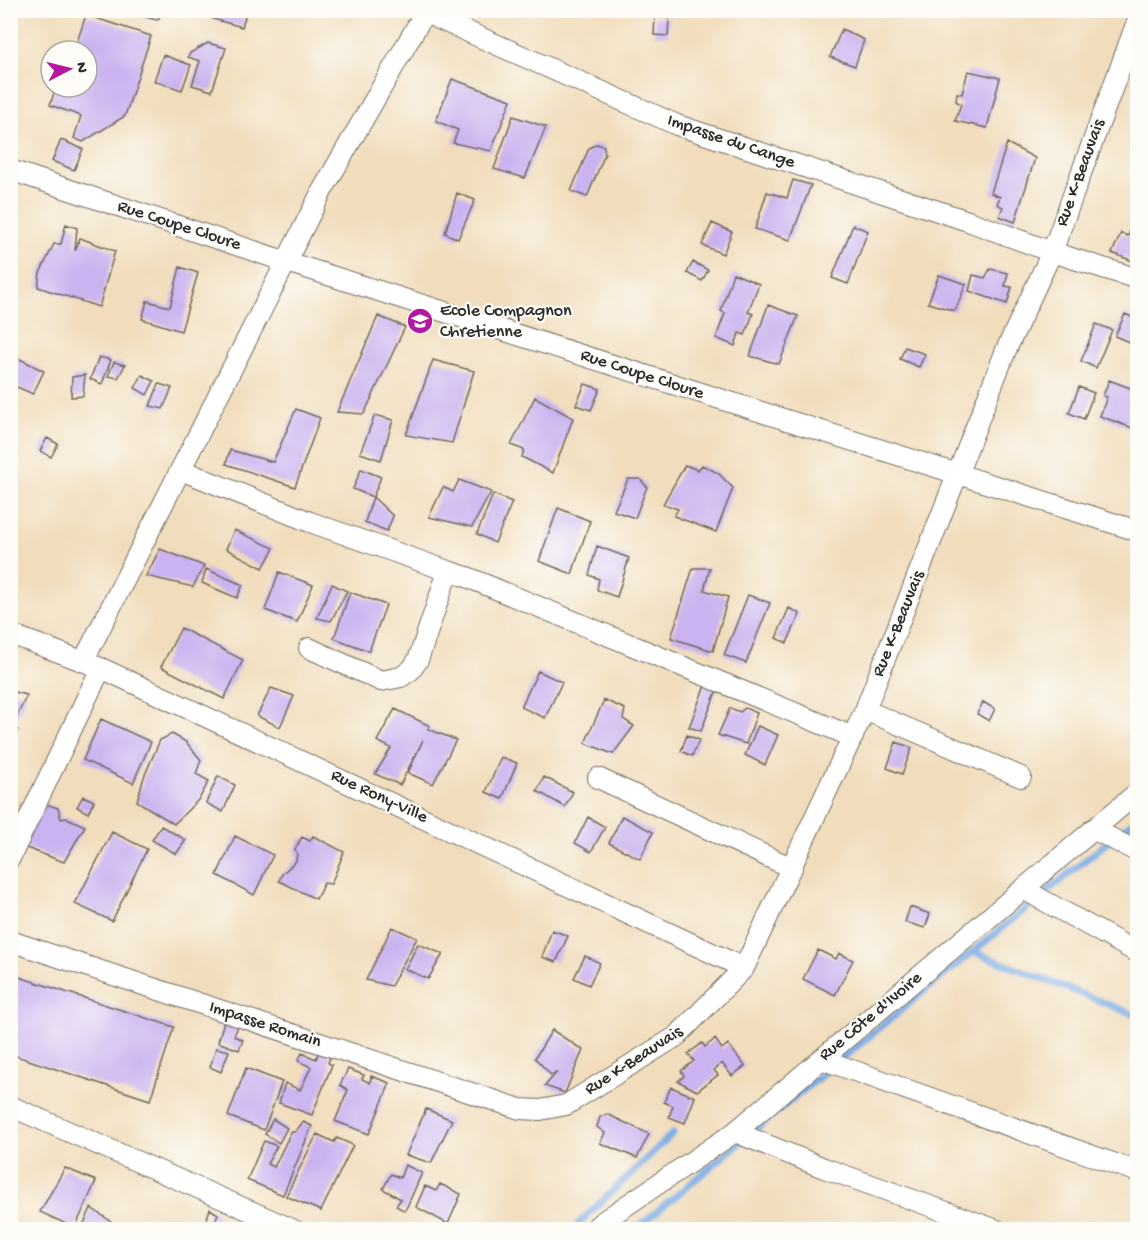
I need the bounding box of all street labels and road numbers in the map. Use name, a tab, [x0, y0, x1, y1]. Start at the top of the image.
street label: Impasse du Cange	[664, 110, 798, 174]
street label: Rue K-Beauvais	[1052, 115, 1111, 229]
street label: Rue Coupe Cloure	[115, 196, 244, 256]
street label: Rue Coupe Cloure	[578, 345, 707, 405]
street label: Rue K-Beauvais	[868, 567, 930, 680]
street label: Rue Rony-Ville	[327, 765, 431, 829]
street label: Rue Côte d'Ivoire	[815, 967, 927, 1066]
street label: Impasse Romain	[206, 997, 324, 1053]
street label: Rue K-Beauvais	[581, 1021, 688, 1100]

